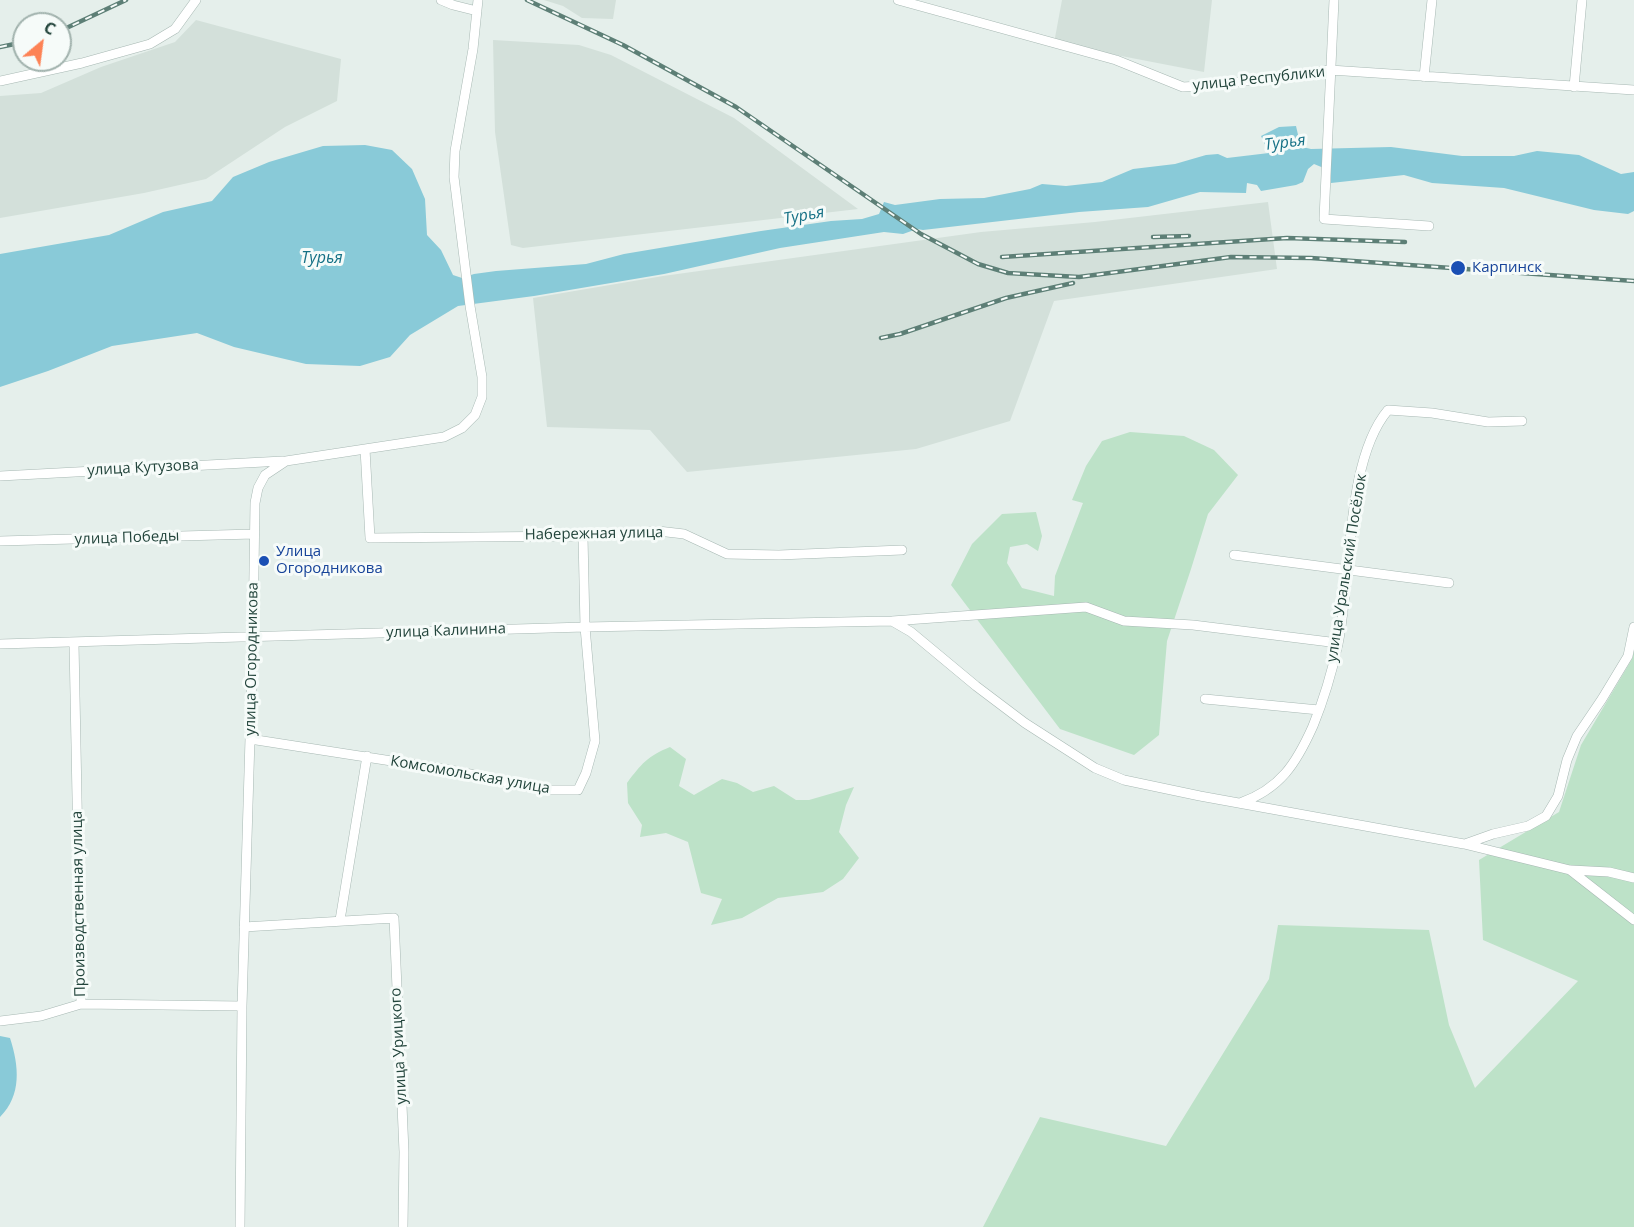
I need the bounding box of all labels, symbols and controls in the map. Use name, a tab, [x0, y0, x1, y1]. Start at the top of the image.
north arrow	[12, 12, 72, 72]
text: С	[40, 16, 60, 40]
street label: улица Республики	[1192, 63, 1326, 95]
water label: Турья	[1263, 131, 1307, 155]
water label: Турья	[782, 203, 826, 229]
water label: Турья	[301, 248, 343, 268]
marker: Карпинск	[1449, 259, 1467, 277]
place label: Карпинск	[1472, 259, 1542, 277]
street label: улица Кутузова	[87, 456, 199, 480]
street label: улица Уральский Посёлок	[1323, 473, 1371, 663]
street label: Набережная улица	[524, 524, 664, 544]
street label: улица Победы	[74, 527, 180, 549]
place label: Улица Огородникова	[276, 543, 383, 578]
marker: Улица Огородникова	[257, 554, 271, 568]
street label: улица Огородникова	[242, 582, 262, 736]
street label: улица Калинина	[386, 620, 506, 642]
street label: Комсомольская улица	[389, 752, 551, 798]
street label: Производственная улица	[68, 811, 90, 997]
street label: улица Урицкого	[387, 987, 411, 1105]

